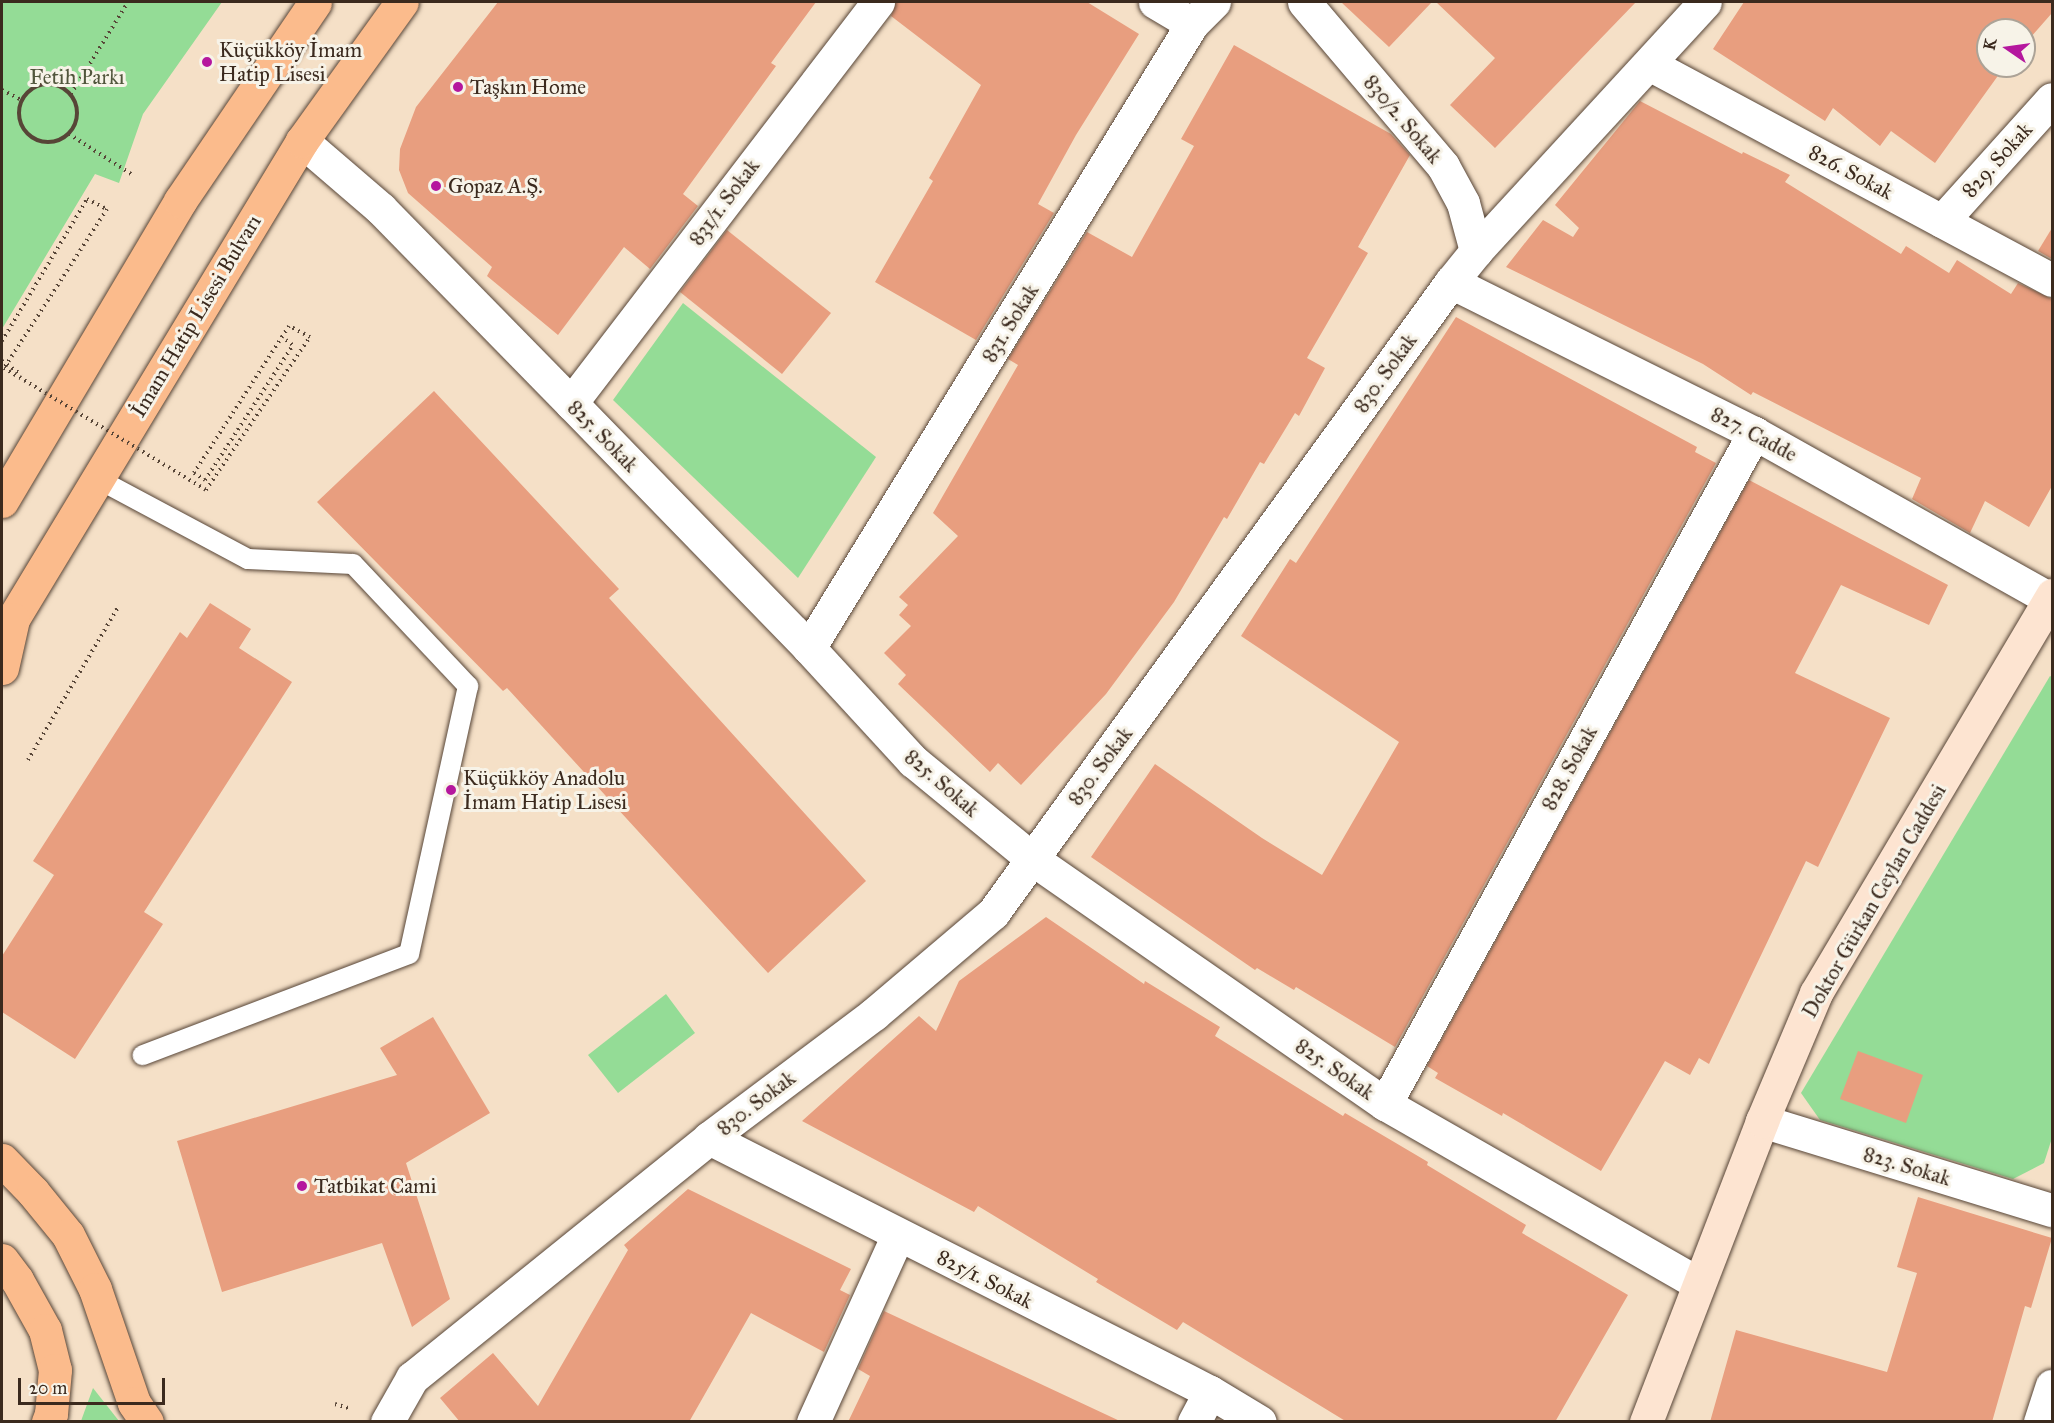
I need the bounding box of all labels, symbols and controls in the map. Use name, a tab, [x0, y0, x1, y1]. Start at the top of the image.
north arrow	[1976, 18, 2036, 78]
place label: Küçükköy İmam Hatip Lisesi	[219, 37, 362, 87]
text: K	[1979, 37, 2000, 52]
marker: Küçükköy İmam Hatip Lisesi	[200, 55, 214, 69]
park label: Fetih Parkı	[29, 64, 125, 90]
street label: 830/2. Sokak	[1359, 69, 1447, 169]
place label: Taşkın Home	[470, 74, 586, 100]
marker: Taşkın Home	[451, 80, 465, 94]
street label: 829. Sokak	[1957, 117, 2037, 203]
street label: 826. Sokak	[1804, 139, 1898, 205]
street label: 831/1. Sokak	[683, 154, 765, 250]
place label: Gopaz A.Ş.	[448, 173, 543, 199]
marker: Gopaz A.Ş.	[429, 179, 443, 193]
street label: İmam Hatip Lisesi Bulvarı	[126, 210, 266, 422]
street label: 831. Sokak	[976, 279, 1044, 367]
street label: 830. Sokak	[1348, 328, 1422, 418]
street label: 825. Sokak	[562, 395, 644, 477]
street label: 827. Cadde	[1707, 401, 1801, 467]
street label: 828. Sokak	[1536, 721, 1602, 815]
street label: 830. Sokak	[1062, 722, 1138, 810]
street label: 825. Sokak	[900, 744, 984, 822]
place label: Küçükköy Anadolu İmam Hatip Lisesi	[463, 765, 627, 815]
street label: Doktor Gürkan Ceylan Caddesi	[1797, 780, 1951, 1022]
marker: Küçükköy Anadolu İmam Hatip Lisesi	[444, 783, 458, 797]
street label: 825. Sokak	[1291, 1033, 1379, 1105]
street label: 830. Sokak	[712, 1065, 800, 1141]
street label: 823. Sokak	[1860, 1141, 1954, 1191]
place label: Tatbikat Cami	[314, 1173, 437, 1199]
marker: Tatbikat Cami	[295, 1179, 309, 1193]
street label: 825/1. Sokak	[933, 1244, 1037, 1314]
scale bar	[21, 1366, 168, 1404]
text: 20 m	[29, 1377, 67, 1399]

